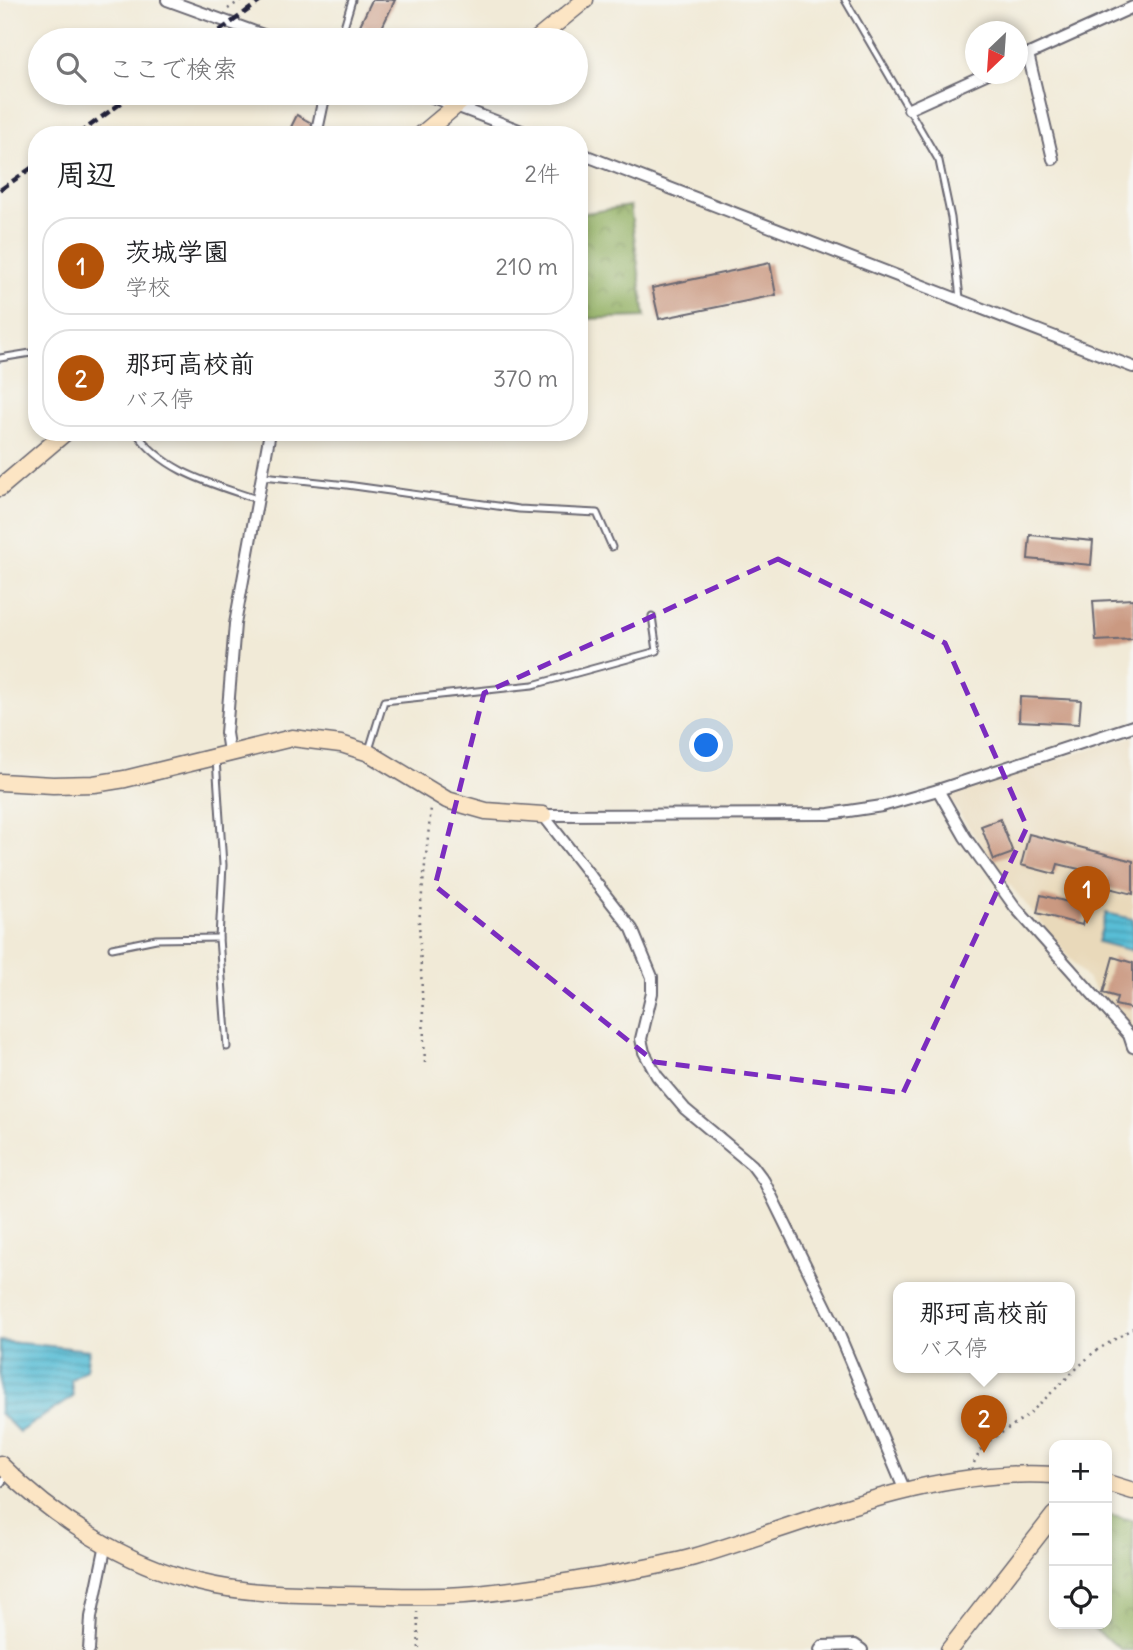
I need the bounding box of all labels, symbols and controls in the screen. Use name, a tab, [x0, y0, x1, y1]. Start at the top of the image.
north arrow	[965, 21, 1028, 84]
search box	[28, 28, 588, 105]
icon: search	[52, 48, 90, 86]
text: ここで検索	[108, 52, 238, 85]
text: 周辺	[56, 155, 116, 193]
text: 2件	[524, 159, 560, 188]
text: 茨城学園	[125, 235, 229, 268]
text: 1	[76, 252, 86, 281]
text: 210 m	[495, 252, 558, 281]
text: 学校	[125, 272, 171, 301]
text: 那珂高校前	[125, 347, 255, 380]
text: 2	[75, 364, 87, 393]
text: 370 m	[493, 364, 558, 393]
text: バス停	[125, 384, 194, 413]
your location	[689, 728, 723, 762]
pin: 1	[1064, 866, 1110, 924]
popup	[893, 1282, 1075, 1373]
text: 那珂高校前	[919, 1296, 1049, 1329]
text: バス停	[919, 1333, 988, 1362]
pin: 2	[961, 1395, 1007, 1453]
map controls	[1049, 1440, 1112, 1629]
button: +	[1049, 1440, 1112, 1503]
button: −	[1049, 1503, 1112, 1566]
button: locate	[1049, 1566, 1112, 1629]

